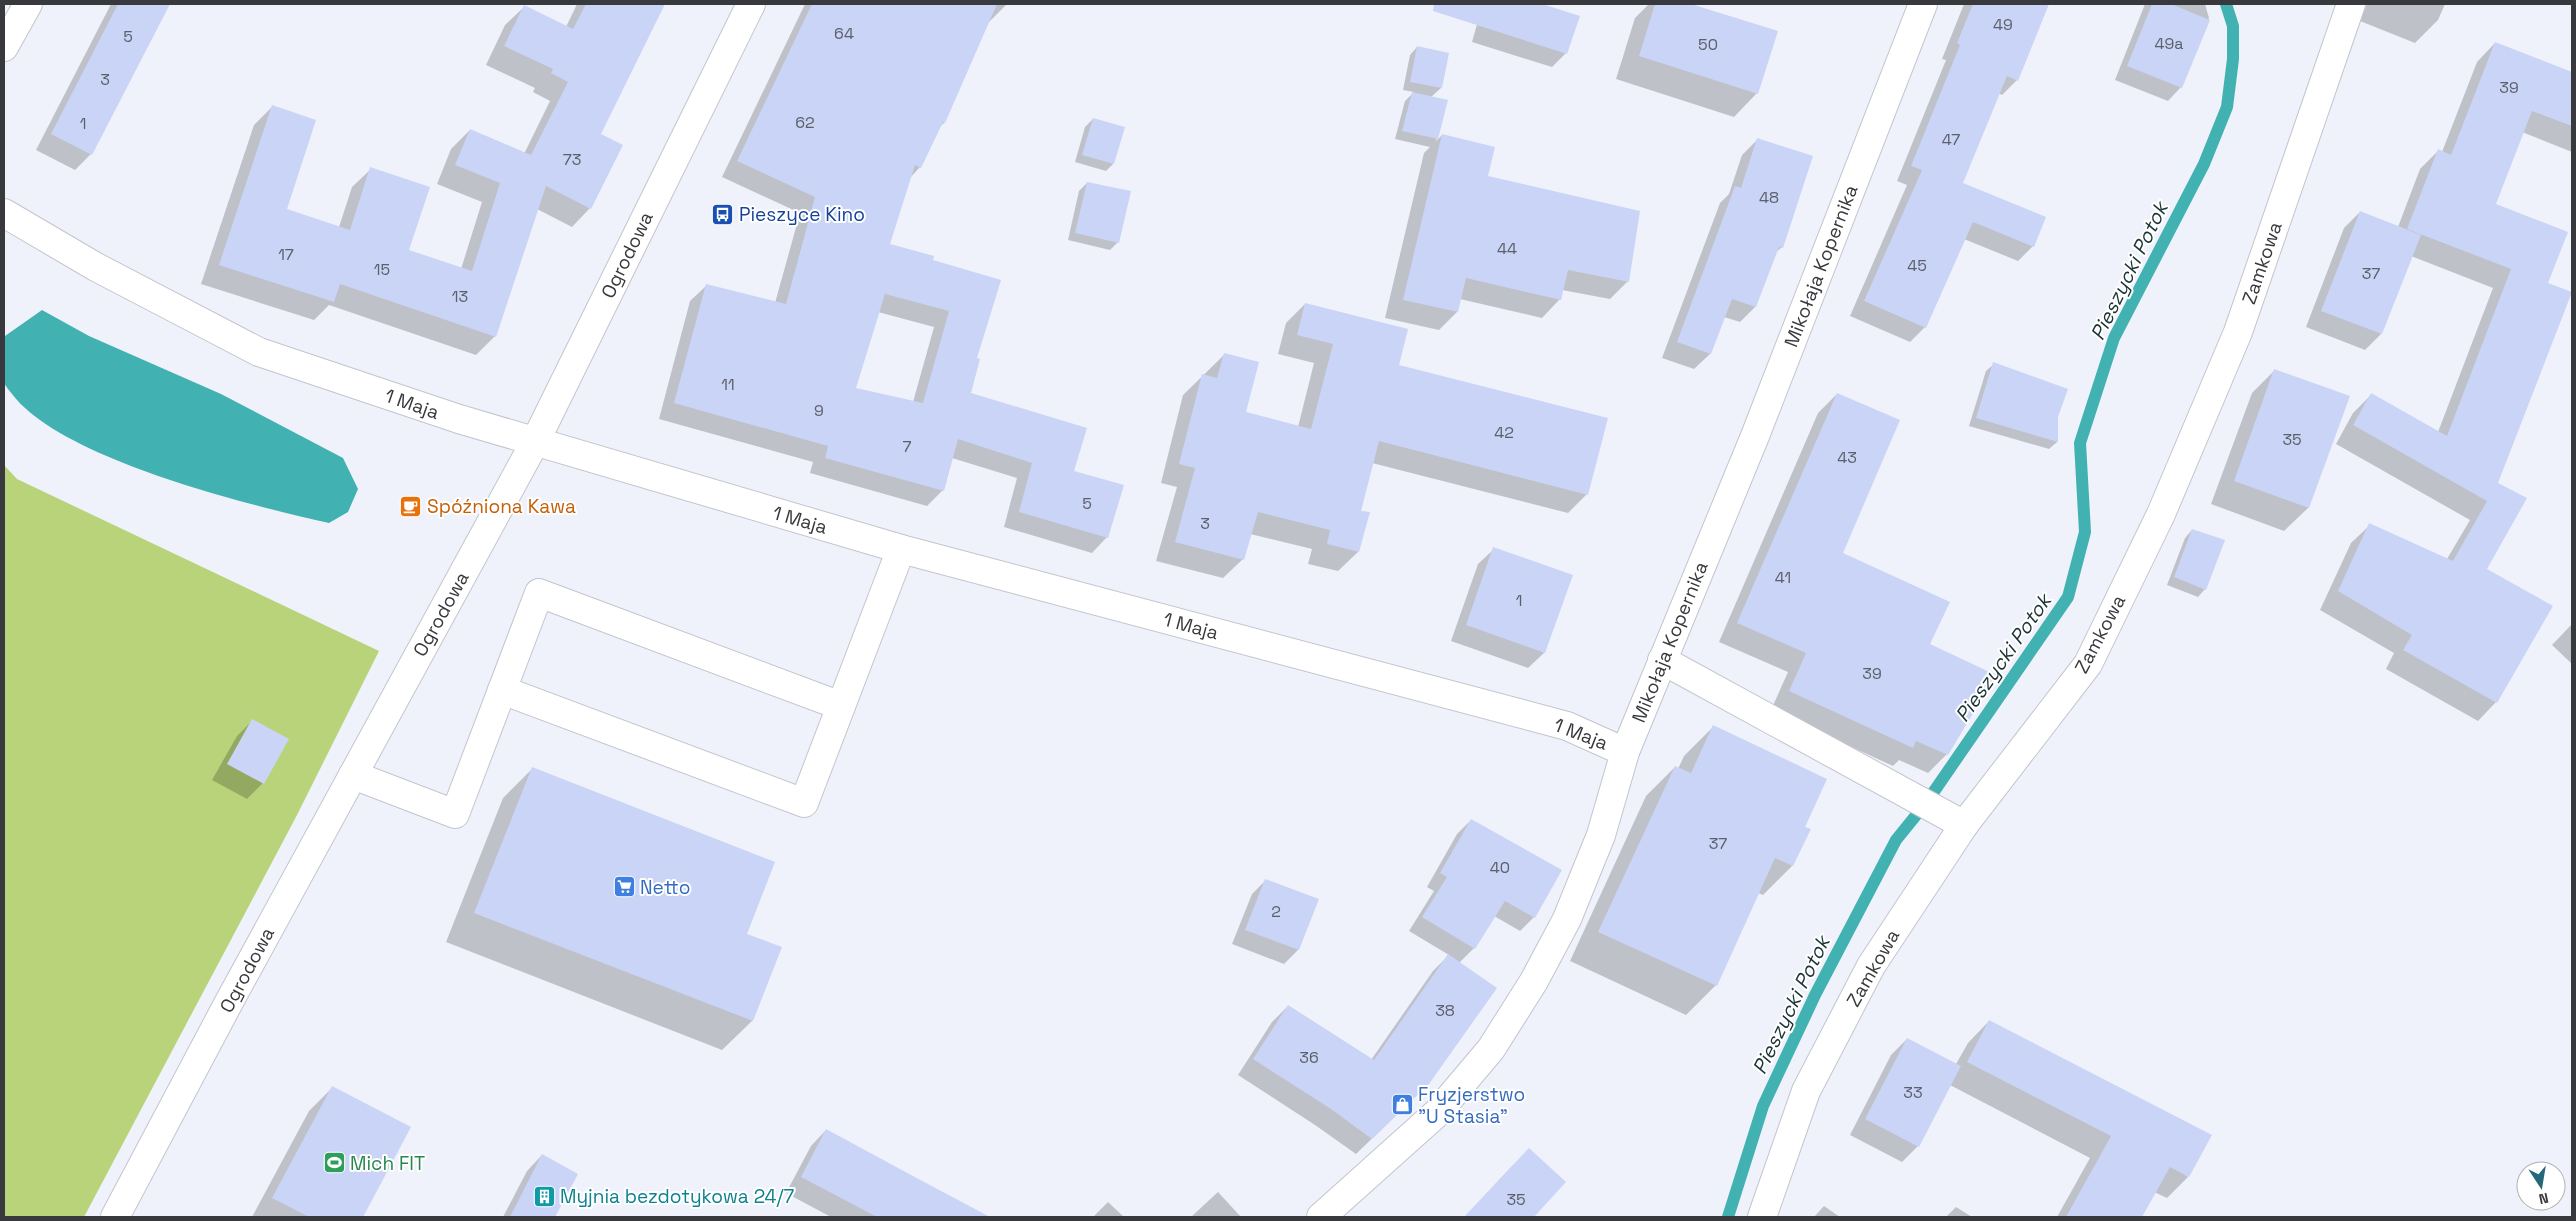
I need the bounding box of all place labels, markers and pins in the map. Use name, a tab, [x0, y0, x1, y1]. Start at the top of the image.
bus stop icon: Pieszyce Kino	[711, 202, 735, 226]
place label: Pieszyce Kino	[739, 202, 865, 227]
cafe icon: Spóźniona Kawa	[399, 494, 423, 518]
place label: Spóźniona Kawa	[427, 494, 576, 519]
supermarket icon: Netto	[612, 875, 636, 899]
place label: Netto	[640, 875, 690, 900]
place label: Fryzjerstwo "U Stasia"	[1418, 1082, 1525, 1129]
shop icon: Fryzjerstwo "U Stasia"	[1390, 1093, 1414, 1117]
sports icon: Mich FIT	[322, 1151, 346, 1175]
place label: Mich FIT	[350, 1151, 425, 1176]
building icon: Myjnia bezdotykowa 24/7	[532, 1184, 556, 1208]
place label: Myjnia bezdotykowa 24/7	[560, 1184, 794, 1209]

